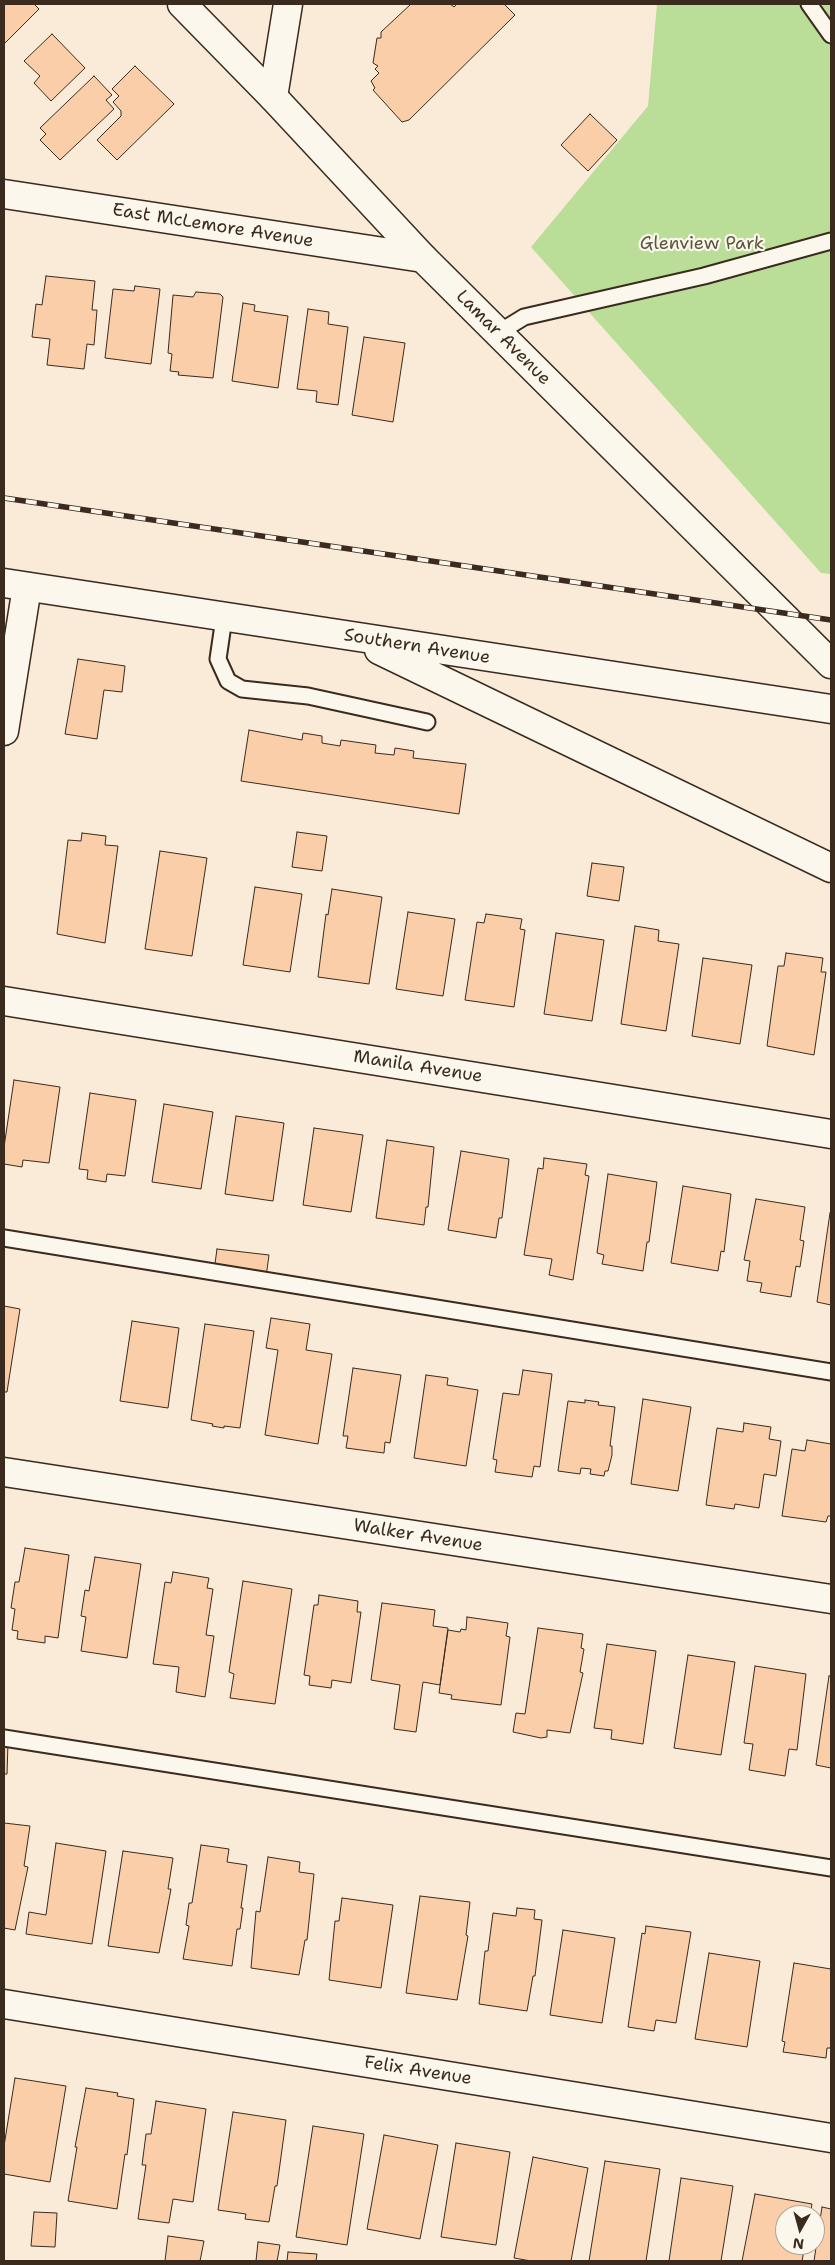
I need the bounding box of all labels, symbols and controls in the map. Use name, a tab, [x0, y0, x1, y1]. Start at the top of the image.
street label: East McLemore Avenue	[111, 199, 315, 253]
park label: Glenview Park	[640, 233, 764, 255]
street label: Lamar Avenue	[451, 286, 555, 390]
street label: Southern Avenue	[342, 625, 492, 669]
street label: Manila Avenue	[352, 1046, 484, 1088]
street label: Walker Avenue	[352, 1515, 484, 1557]
street label: Felix Avenue	[363, 2052, 473, 2090]
north arrow	[775, 2205, 825, 2255]
text: N	[792, 2234, 805, 2254]

